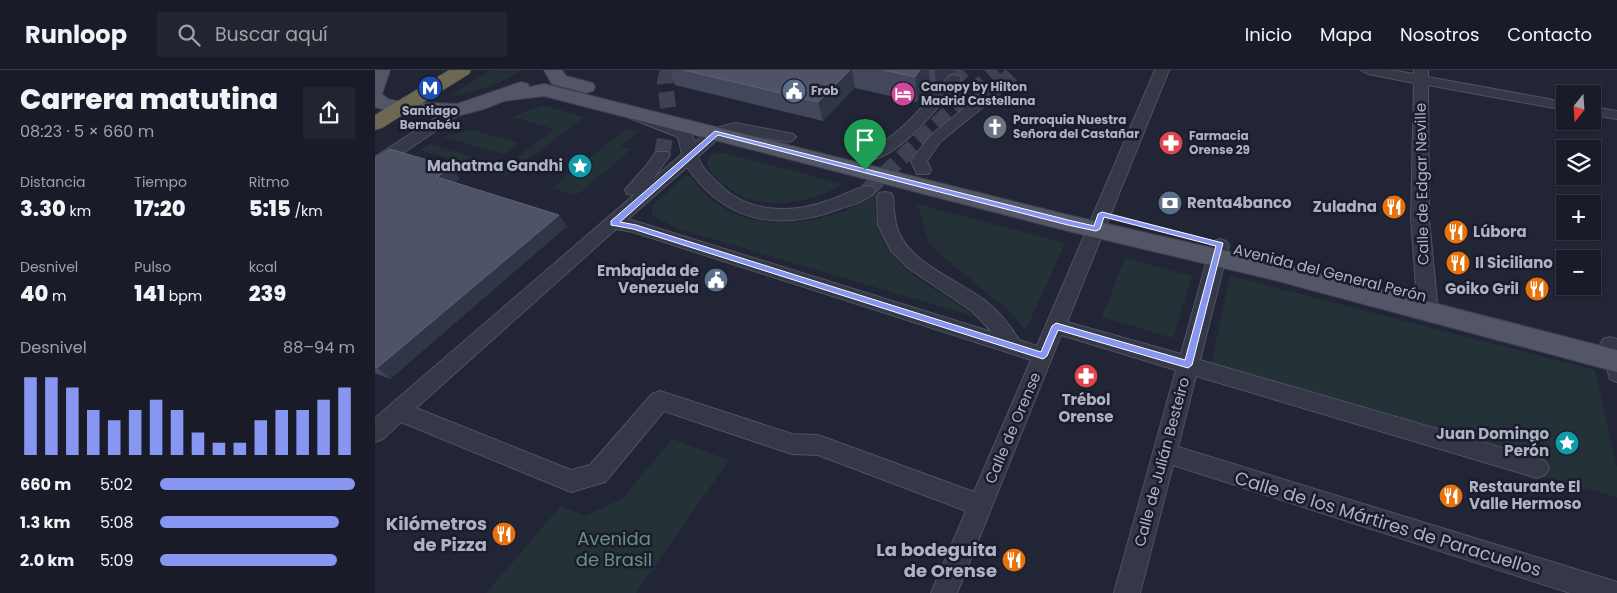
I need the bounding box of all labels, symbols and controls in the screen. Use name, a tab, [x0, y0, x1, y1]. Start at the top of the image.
search box	[157, 12, 507, 57]
text: Runloop	[25, 18, 127, 51]
icon: search	[175, 21, 203, 49]
text: Buscar aquí	[215, 21, 328, 48]
text: Inicio	[1245, 22, 1292, 47]
text: Mapa	[1320, 22, 1372, 47]
text: Nosotros	[1400, 22, 1479, 47]
text: Contacto	[1507, 22, 1592, 47]
metro station icon: Santiago Bernabéu	[417, 75, 443, 101]
public building icon: Frob	[781, 78, 807, 104]
place label: Canopy by Hilton Madrid Castellana	[921, 78, 1035, 109]
text: Carrera matutina	[20, 80, 278, 119]
hotel icon: Canopy by Hilton Madrid Castellana	[890, 81, 916, 107]
place label: Frob	[811, 82, 839, 99]
north arrow	[1556, 85, 1601, 130]
map controls	[1556, 85, 1601, 295]
button: share	[303, 87, 355, 139]
place label: Santiago Bernabéu	[400, 102, 460, 133]
street label: Calle de Edgar Neville	[1410, 103, 1433, 265]
place label: Parroquia Nuestra Señora del Castañar	[1013, 111, 1139, 142]
church icon: Parroquia Nuestra Señora del Castañar	[982, 114, 1008, 140]
pin	[844, 119, 886, 170]
text: 08:23 · 5 × 660 m	[20, 120, 154, 143]
icon: arrive	[851, 126, 879, 154]
place label: Farmacia Orense 29	[1189, 127, 1250, 158]
pharmacy icon: Farmacia Orense 29	[1158, 130, 1184, 156]
button: layers	[1556, 140, 1601, 185]
place icon: Mahatma Gandhi	[567, 153, 593, 179]
place label: Mahatma Gandhi	[427, 155, 563, 176]
text: Distancia	[20, 172, 86, 192]
text: Tiempo	[134, 172, 187, 192]
text: Ritmo	[249, 172, 289, 192]
bank icon: Renta4banco	[1157, 190, 1183, 216]
place label: Renta4banco	[1187, 192, 1292, 213]
text: 3.30	[20, 194, 66, 223]
text: 17:20	[134, 194, 186, 223]
text: 5:15	[249, 194, 291, 223]
restaurant icon: Zuladna	[1381, 194, 1407, 220]
button: +	[1556, 195, 1601, 240]
place label: Zuladna	[1313, 196, 1377, 217]
text: km	[66, 201, 91, 221]
text: /km	[291, 201, 323, 221]
restaurant icon: Lúbora	[1443, 219, 1469, 245]
place label: Lúbora	[1473, 221, 1527, 242]
street label: Avenida del General Perón	[1231, 238, 1429, 307]
restaurant icon: Il Siciliano	[1445, 250, 1471, 276]
button: −	[1556, 250, 1601, 295]
place label: Il Siciliano	[1475, 252, 1553, 273]
text: Desnivel	[20, 257, 78, 277]
text: Pulso	[134, 257, 171, 277]
text: kcal	[249, 257, 277, 277]
place label: Embajada de Venezuela	[597, 260, 699, 298]
public building icon: Embajada de Venezuela	[703, 267, 729, 293]
restaurant icon: Goiko Gril	[1524, 276, 1550, 302]
place label: Goiko Gril	[1445, 278, 1519, 299]
text: 40	[20, 279, 48, 308]
text: 141	[134, 279, 165, 308]
text: 239	[249, 279, 286, 308]
text: m	[48, 286, 66, 306]
text: bpm	[165, 286, 202, 306]
text: Desnivel	[20, 336, 87, 359]
text: 88–94 m	[283, 336, 355, 359]
pharmacy icon: Trébol Orense	[1073, 363, 1099, 389]
street label: Calle de Orense	[980, 369, 1046, 487]
street label: Calle de Julián Besteiro	[1129, 375, 1194, 549]
place label: Trébol Orense	[1058, 389, 1114, 427]
place label: Juan Domingo Perón	[1436, 423, 1549, 461]
place icon: Juan Domingo Perón	[1554, 430, 1580, 456]
street label: Calle de los Mártires de Paracuellos	[1232, 465, 1545, 582]
text: 660 m	[20, 473, 71, 496]
text: 5:02	[100, 473, 133, 496]
place label: Restaurante El Valle Hermoso	[1469, 476, 1582, 514]
restaurant icon: Restaurante El Valle Hermoso	[1438, 483, 1464, 509]
text: 1.3 km	[20, 511, 70, 534]
text: 5:08	[100, 511, 134, 534]
place label: Kilómetros de Pizza	[386, 511, 487, 557]
restaurant icon: Kilómetros de Pizza	[491, 521, 517, 547]
park label: Avenida de Brasil	[576, 526, 652, 572]
place label: La bodeguita de Orense	[876, 537, 997, 583]
restaurant icon: La bodeguita de Orense	[1001, 547, 1027, 573]
text: 2.0 km	[20, 549, 74, 572]
text: 5:09	[100, 549, 134, 572]

